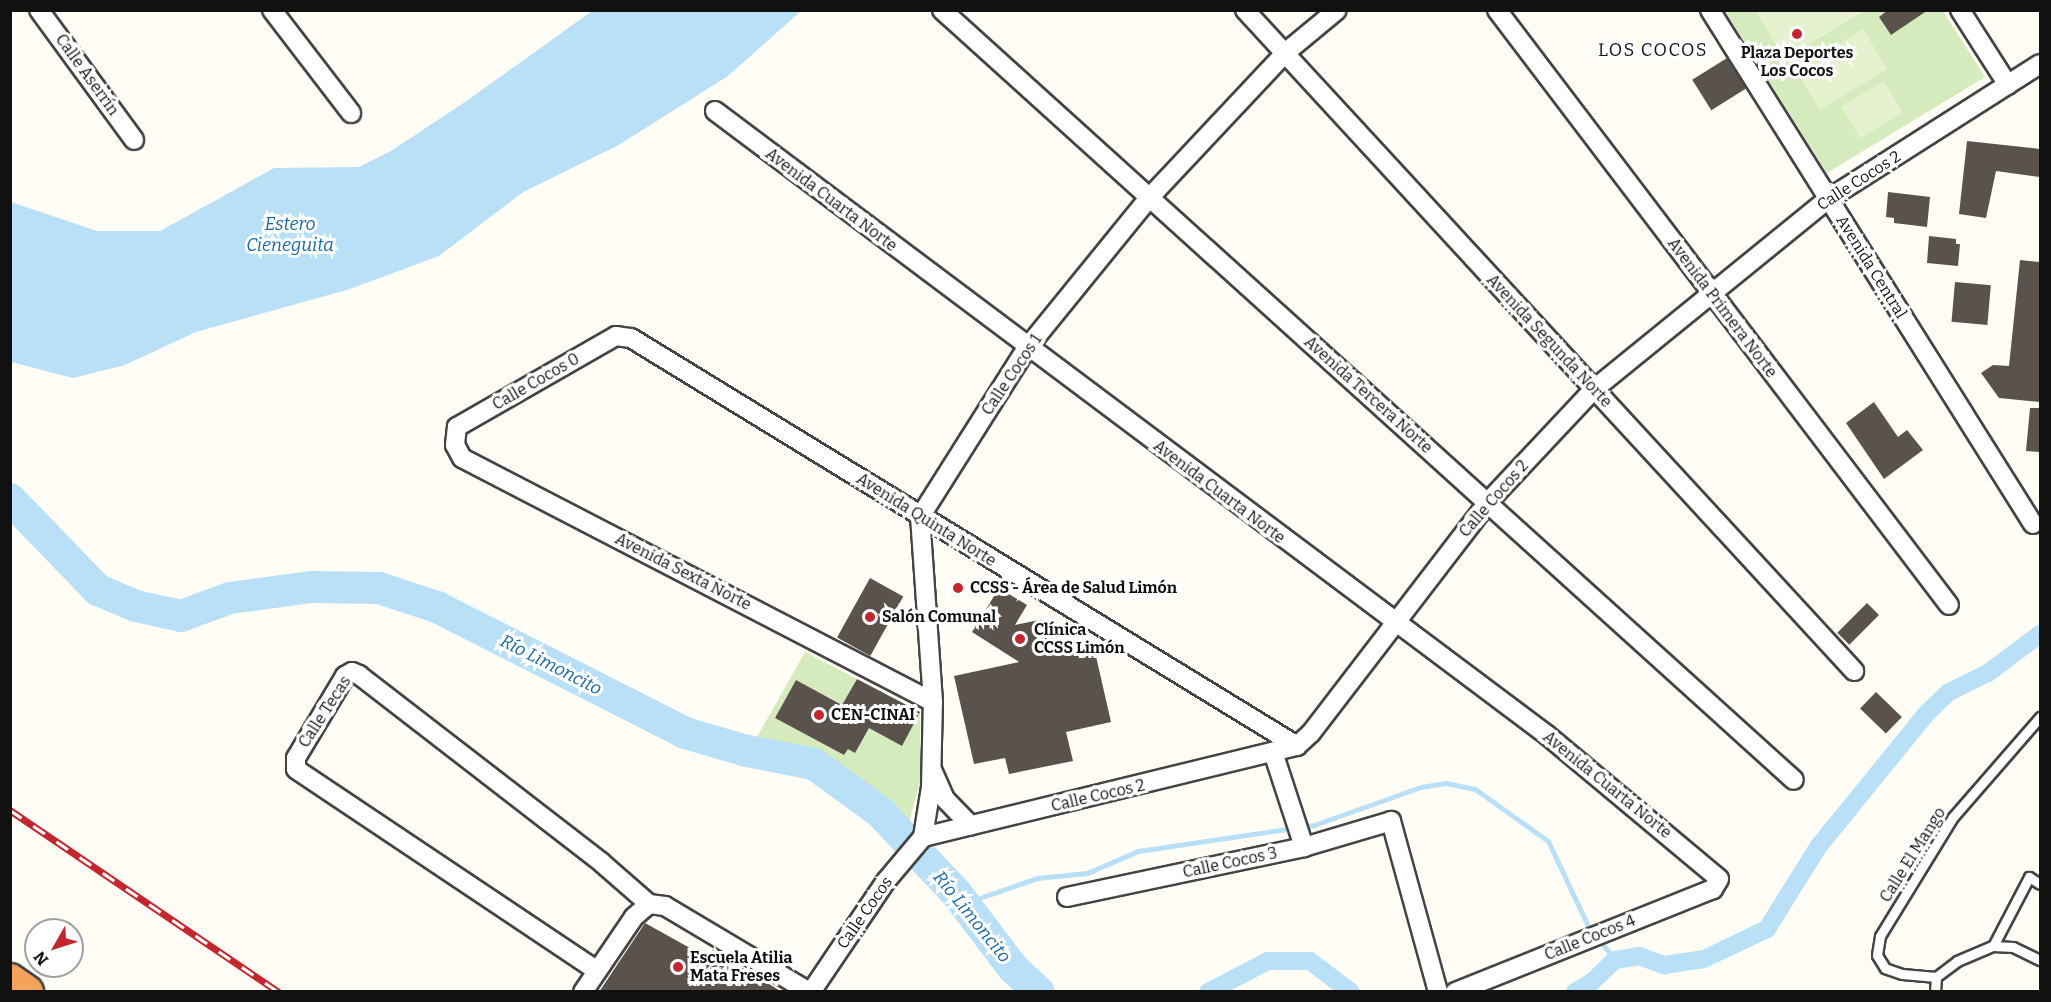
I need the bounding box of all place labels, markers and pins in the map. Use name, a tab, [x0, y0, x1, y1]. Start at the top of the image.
marker: Plaza Deportes Los Cocos	[1790, 27, 1804, 41]
place label: Plaza Deportes Los Cocos	[1741, 43, 1853, 81]
place label: CCSS - Área de Salud Limón	[970, 578, 1177, 598]
marker: CCSS - Área de Salud Limón	[951, 581, 965, 595]
place label: Salón Comunal	[882, 607, 996, 627]
marker: Salón Comunal	[863, 610, 877, 624]
place label: Clínica CCSS Limón	[1034, 620, 1125, 658]
marker: Clínica CCSS Limón	[1011, 630, 1029, 648]
place label: CEN-CINAI	[831, 705, 915, 725]
marker: CEN-CINAI	[812, 708, 826, 722]
place label: Escuela Atilia Mata Freses	[690, 948, 792, 986]
marker: Escuela Atilia Mata Freses	[671, 960, 685, 974]

